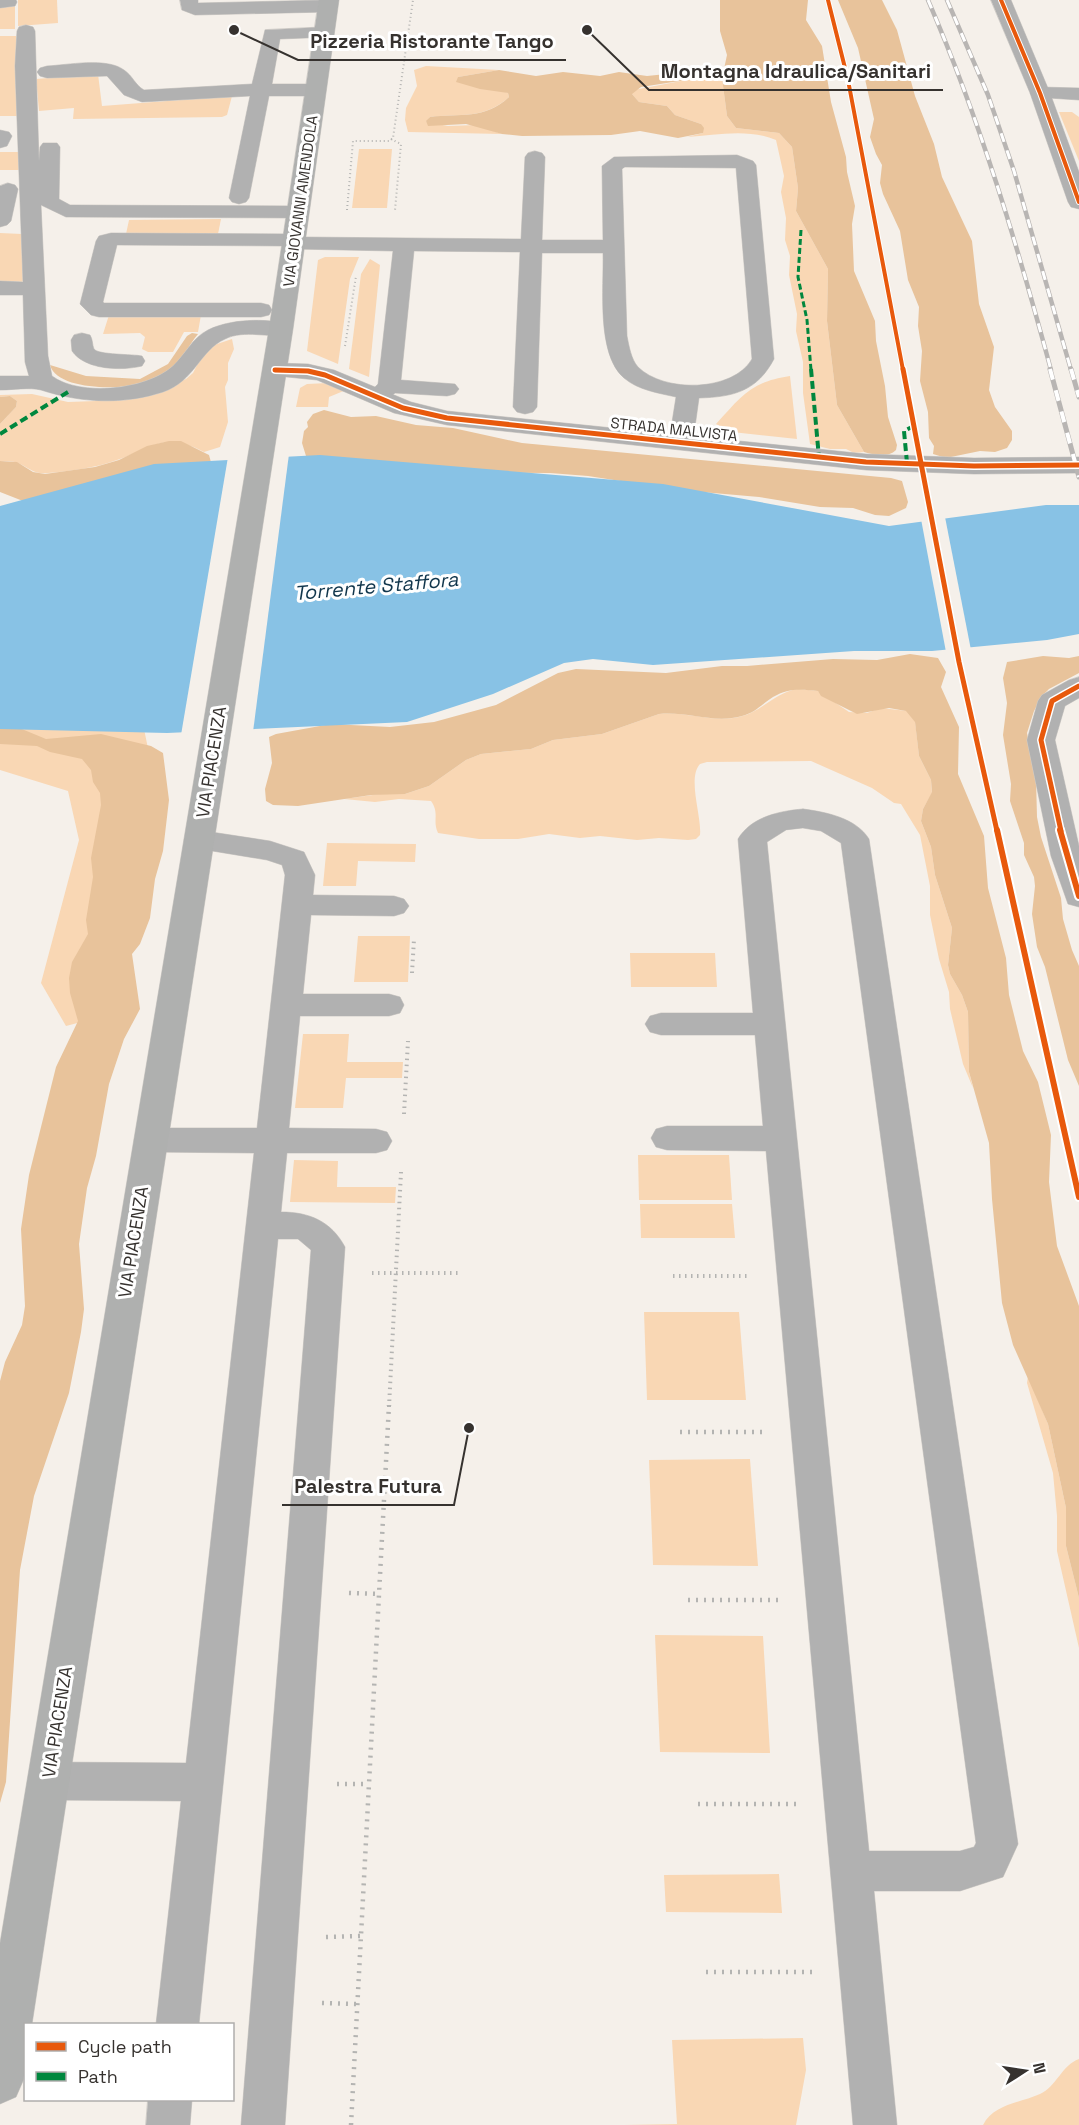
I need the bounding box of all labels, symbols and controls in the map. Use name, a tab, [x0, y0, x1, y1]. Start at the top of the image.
callout: Pizzeria Ristorante Tango	[298, 22, 566, 60]
text: Pizzeria Ristorante Tango	[310, 28, 554, 54]
callout: Montagna Idraulica/Sanitari	[649, 52, 943, 90]
text: Montagna Idraulica/Sanitari	[661, 58, 931, 84]
street label: VIA GIOVANNI AMENDOLA	[279, 113, 322, 288]
street label: STRADA MALVISTA	[610, 413, 739, 445]
water label: Torrente Staffora	[293, 566, 460, 606]
street label: VIA PIACENZA	[191, 704, 231, 820]
street label: VIA PIACENZA	[113, 1184, 153, 1300]
callout: Palestra Futura	[282, 1467, 454, 1505]
text: Palestra Futura	[294, 1473, 442, 1499]
street label: VIA PIACENZA	[37, 1664, 77, 1780]
legend	[24, 2023, 234, 2101]
text: Cycle path	[78, 2035, 172, 2058]
north arrow	[995, 2041, 1055, 2101]
text: N	[1028, 2061, 1051, 2075]
text: Path	[78, 2065, 118, 2088]

